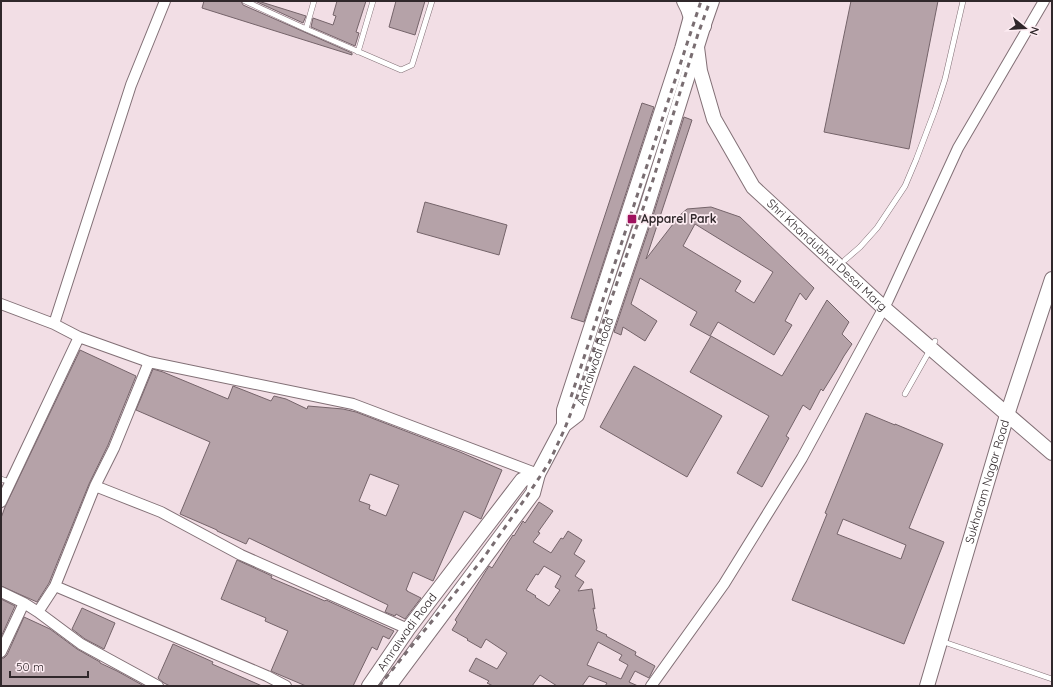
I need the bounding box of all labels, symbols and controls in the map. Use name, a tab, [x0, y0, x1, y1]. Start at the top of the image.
north arrow	[1005, 8, 1045, 48]
text: N	[1027, 25, 1042, 37]
street label: Shri Khandubhai Desai Marg	[764, 196, 890, 314]
place label: Apparel Park	[641, 211, 717, 226]
marker: Apparel Park	[626, 213, 638, 225]
street label: Amraiwadi Road	[573, 315, 616, 407]
street label: Sukharam Nagar Road	[961, 418, 1012, 545]
street label: Amraiwadi Road	[374, 590, 440, 674]
scale bar	[10, 653, 88, 679]
text: 50 m	[16, 659, 44, 674]

